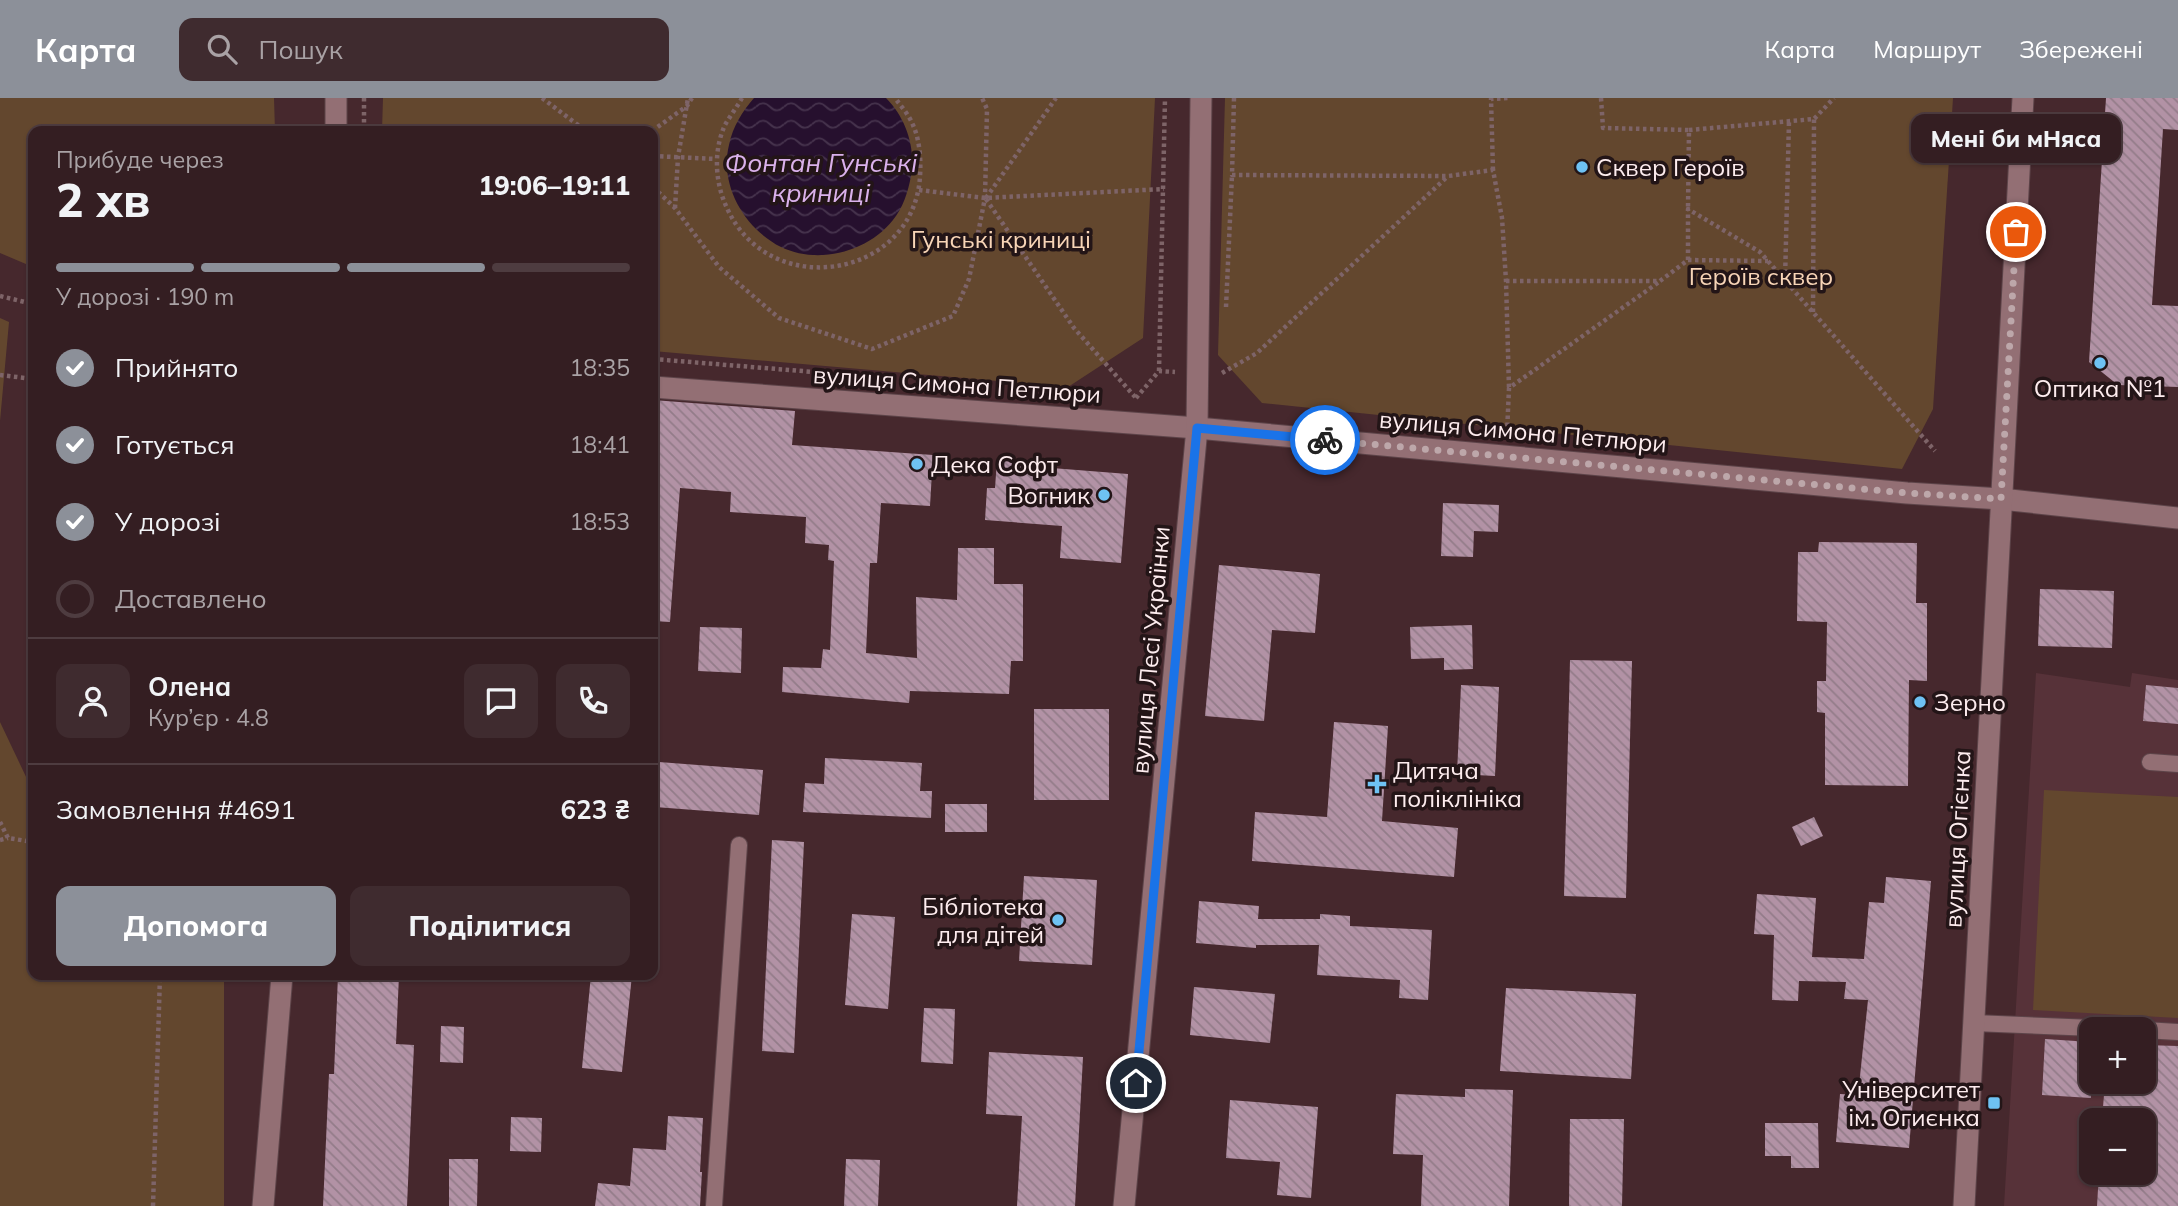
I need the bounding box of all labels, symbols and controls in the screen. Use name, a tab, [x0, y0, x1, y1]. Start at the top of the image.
search box	[179, 18, 669, 81]
text: Карта	[35, 29, 137, 70]
icon: search	[203, 30, 241, 68]
text: Пошук	[259, 33, 343, 66]
text: Карта	[1765, 34, 1835, 64]
text: Маршрут	[1873, 34, 1981, 64]
text: Збережені	[2019, 34, 2143, 64]
callout: Мені би мНяса	[1911, 113, 2121, 162]
text: Мені би мНяса	[1931, 124, 2101, 153]
text: Прибуде через	[56, 145, 224, 174]
water label: Фонтан Гунські криниці	[725, 146, 918, 209]
place label: Сквер Героїв	[1596, 152, 1745, 182]
marker: Сквер Героїв	[1574, 159, 1590, 175]
text: 19:06–19:11	[479, 169, 630, 202]
text: 2 хв	[56, 171, 150, 229]
pin	[1986, 202, 2046, 262]
icon: bag	[1997, 213, 2035, 251]
park label: Гунські криниці	[911, 224, 1091, 254]
park label: Героїв сквер	[1689, 261, 1833, 291]
text: У дорозі · 190 m	[56, 282, 234, 311]
icon: check	[56, 349, 94, 387]
text: Прийнято	[115, 351, 238, 384]
text: 18:35	[570, 353, 630, 382]
marker: Оптика №1	[2092, 355, 2108, 371]
street label: вулиця Симона Петлюри	[812, 359, 1102, 409]
place label: Оптика №1	[2034, 373, 2166, 403]
street label: вулиця Симона Петлюри	[1378, 403, 1668, 459]
courier	[1290, 405, 1360, 475]
icon: bike	[1306, 421, 1344, 459]
icon: check	[56, 426, 94, 464]
text: Готується	[115, 428, 234, 461]
text: 18:41	[570, 430, 630, 459]
place label: Дека Софт	[931, 449, 1058, 479]
marker: Дека Софт	[909, 456, 925, 472]
place label: Вогник	[1008, 480, 1090, 510]
marker: Вогник	[1096, 487, 1112, 503]
icon: check	[56, 503, 94, 541]
text: У дорозі	[115, 505, 221, 538]
text: 18:53	[570, 507, 630, 536]
street label: вулиця Лесі Українки	[1124, 525, 1176, 775]
text: Доставлено	[115, 582, 267, 615]
button: person	[56, 664, 130, 738]
button: chat	[464, 664, 538, 738]
button: phone	[556, 664, 630, 738]
text: Олена	[148, 670, 231, 703]
place label: Зерно	[1934, 687, 2006, 717]
marker: Зерно	[1912, 694, 1928, 710]
text: Кур’єр · 4.8	[148, 703, 269, 732]
street label: вулиця Огієнка	[1937, 749, 1977, 929]
place label: Дитяча поліклініка	[1393, 755, 1522, 813]
marker: Дитяча поліклініка	[1367, 774, 1387, 794]
text: Замовлення #4691	[56, 793, 296, 826]
text: 623 ₴	[560, 793, 630, 826]
button: Допомога	[56, 886, 336, 966]
button: Поділитися	[350, 886, 630, 966]
place label: Бібліотека для дітей	[922, 891, 1044, 949]
marker: Бібліотека для дітей	[1050, 912, 1066, 928]
map controls	[2079, 1017, 2156, 1185]
button: +	[2079, 1017, 2156, 1094]
pin	[1106, 1053, 1166, 1113]
icon: home	[1117, 1064, 1155, 1102]
place label: Університет ім. Огиєнка	[1841, 1074, 1980, 1132]
marker: Університет ім. Огиєнка	[1986, 1095, 2002, 1111]
button: −	[2079, 1108, 2156, 1185]

